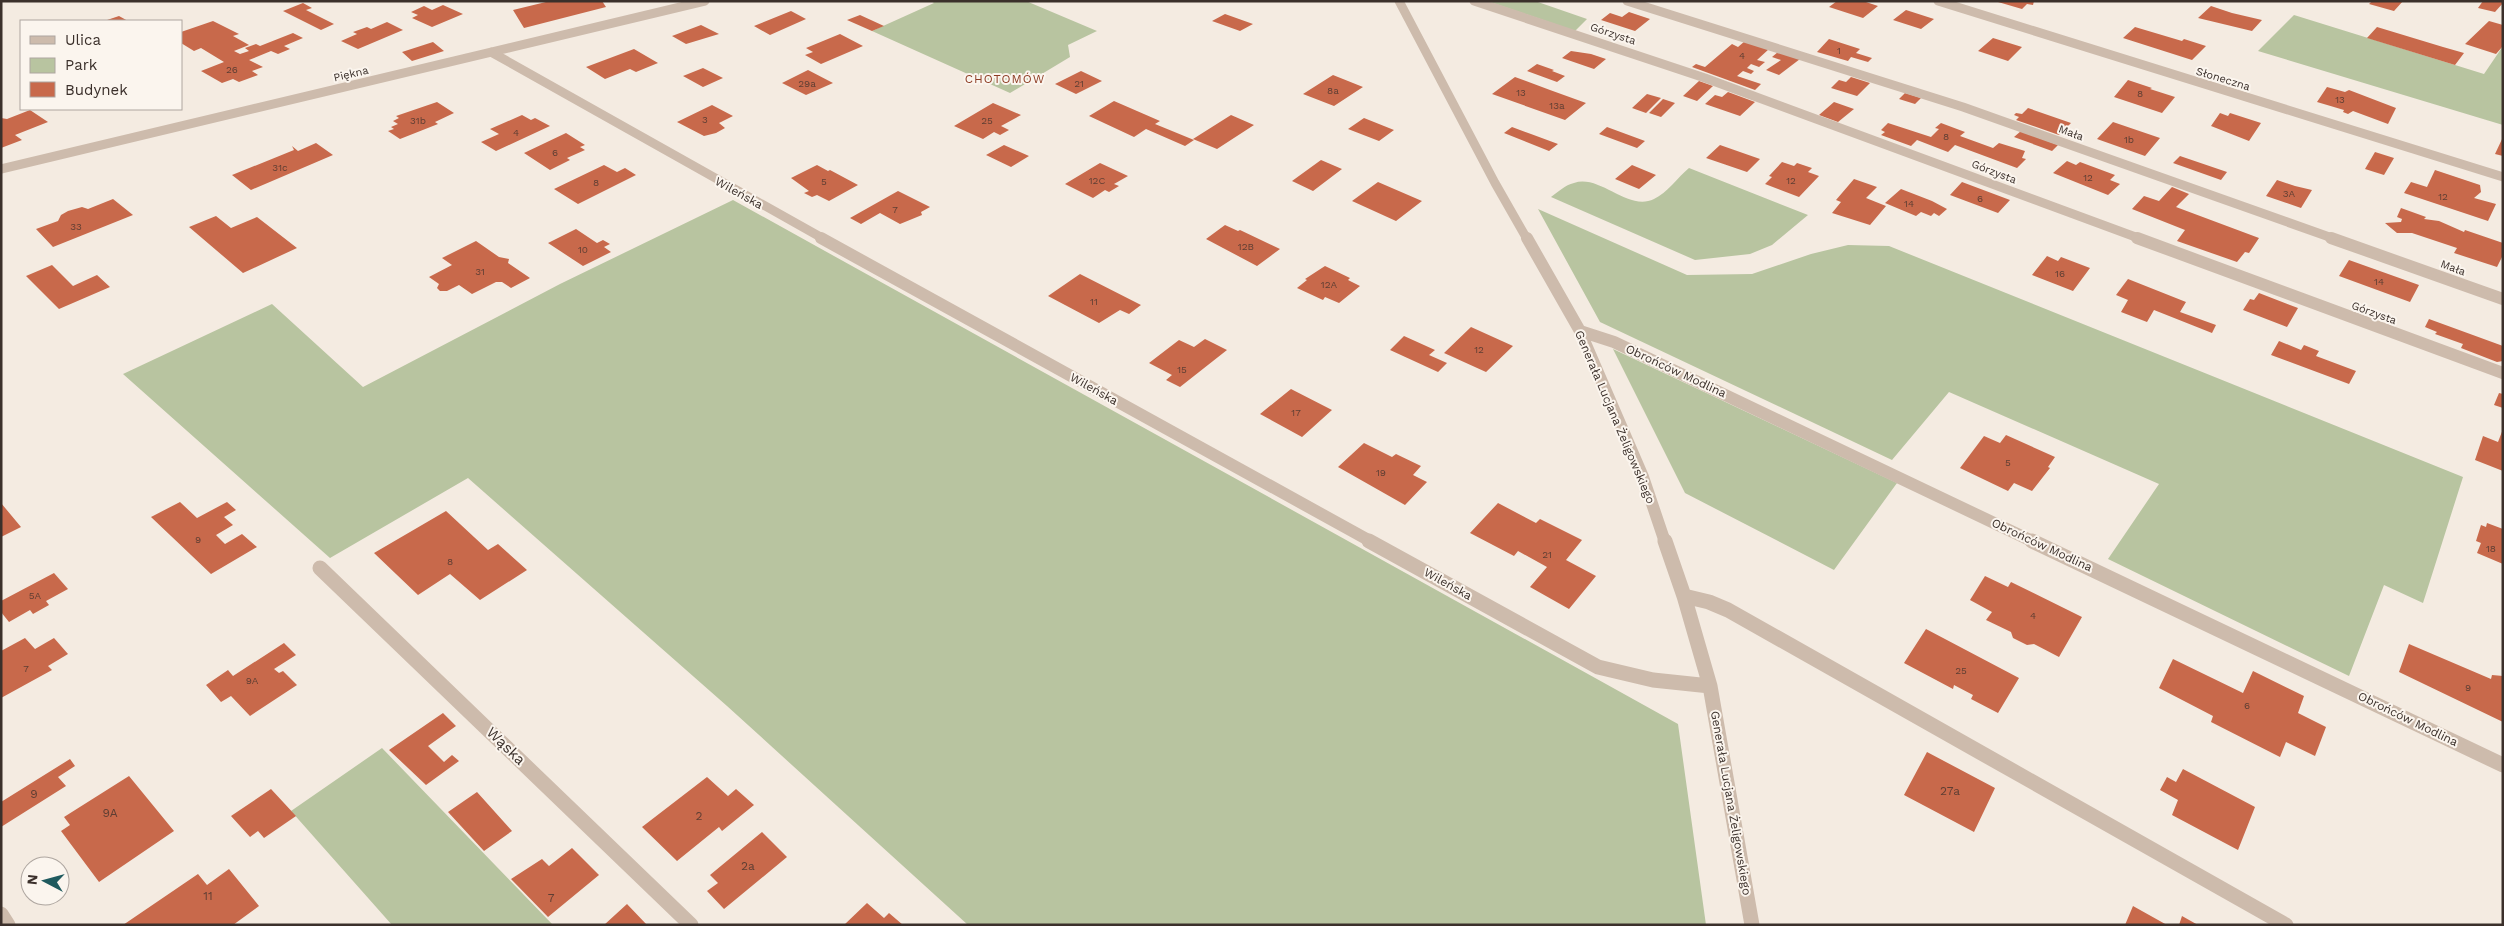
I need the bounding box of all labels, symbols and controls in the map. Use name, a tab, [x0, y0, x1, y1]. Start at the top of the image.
legend	[20, 20, 182, 110]
street label: Górzysta	[1589, 21, 1637, 47]
text: Ulica	[65, 31, 102, 49]
house number: 1	[1837, 45, 1841, 56]
house number: 4	[1739, 50, 1745, 61]
text: Park	[65, 56, 98, 74]
house number: 26	[226, 64, 238, 75]
street label: Piękna	[332, 64, 370, 84]
street label: Słoneczna	[2194, 65, 2252, 93]
district label: CHOTOMÓW	[965, 72, 1045, 86]
house number: 29a	[798, 78, 816, 89]
house number: 21	[1074, 78, 1084, 89]
text: Budynek	[65, 81, 128, 99]
house number: 8a	[1327, 85, 1339, 96]
house number: 13	[1516, 87, 1526, 98]
house number: 8	[2137, 88, 2143, 99]
house number: 13	[2335, 94, 2345, 105]
house number: 13a	[1549, 100, 1565, 111]
house number: 3	[702, 114, 708, 125]
house number: 31b	[410, 115, 426, 126]
house number: 25	[981, 115, 993, 126]
street label: Mała	[2057, 122, 2085, 144]
house number: 4	[513, 127, 519, 138]
house number: 8	[1943, 131, 1949, 142]
house number: 1b	[2124, 134, 2134, 145]
house number: 6	[552, 147, 558, 158]
street label: Górzysta	[1970, 157, 2018, 187]
house number: 31c	[272, 162, 288, 173]
house number: 12	[2083, 172, 2093, 183]
street label: Wileńska	[713, 174, 766, 212]
house number: 12C	[1089, 175, 1105, 186]
house number: 12	[1786, 175, 1796, 186]
house number: 5	[821, 176, 827, 187]
house number: 8	[593, 177, 599, 188]
house number: 3A	[2283, 188, 2296, 199]
house number: 12	[2438, 191, 2448, 202]
house number: 6	[1977, 193, 1983, 204]
house number: 14	[1904, 198, 1914, 209]
house number: 7	[892, 204, 898, 215]
house number: 33	[70, 221, 82, 232]
house number: 12B	[1238, 241, 1254, 252]
house number: 10	[578, 244, 588, 255]
street label: Mała	[2439, 257, 2467, 279]
house number: 31	[475, 266, 485, 277]
house number: 16	[2055, 268, 2065, 279]
house number: 14	[2374, 276, 2384, 287]
house number: 12A	[1321, 279, 1338, 290]
house number: 11	[1090, 296, 1098, 307]
street label: Górzysta	[2350, 299, 2398, 327]
street label: Generała Lucjana Żeligowskiego	[1572, 328, 1658, 506]
street label: Obrońców Modlina	[1623, 342, 1729, 401]
house number: 12	[1474, 344, 1484, 355]
house number: 15	[1177, 364, 1187, 375]
street label: Wileńska	[1068, 370, 1121, 408]
house number: 17	[1291, 407, 1301, 418]
house number: 5	[2005, 457, 2011, 468]
house number: 19	[1376, 467, 1386, 478]
street label: Obrońców Modlina	[1989, 516, 2095, 575]
house number: 9	[195, 534, 201, 545]
house number: 18	[2486, 543, 2496, 554]
house number: 21	[1542, 549, 1552, 560]
house number: 8	[447, 556, 453, 567]
street label: Wileńska	[1422, 565, 1475, 603]
house number: 5A	[29, 590, 42, 601]
house number: 4	[2030, 610, 2036, 621]
house number: 7	[23, 663, 29, 674]
house number: 25	[1955, 665, 1967, 676]
house number: 9A	[246, 675, 259, 686]
house number: 9	[2465, 682, 2471, 693]
street label: Obrońców Modlina	[2356, 689, 2460, 749]
house number: 6	[2244, 700, 2250, 711]
street label: Generała Lucjana Żeligowskiego	[1708, 710, 1754, 896]
street label: Wąska	[483, 723, 530, 769]
house number: 27a	[1940, 784, 1960, 798]
house number: 9	[30, 787, 38, 801]
house number: 9A	[102, 806, 118, 820]
house number: 2	[696, 809, 703, 823]
north arrow	[20, 856, 70, 906]
house number: 2a	[741, 859, 755, 873]
text: N	[24, 874, 41, 886]
house number: 11	[203, 889, 213, 903]
house number: 7	[548, 891, 555, 905]

